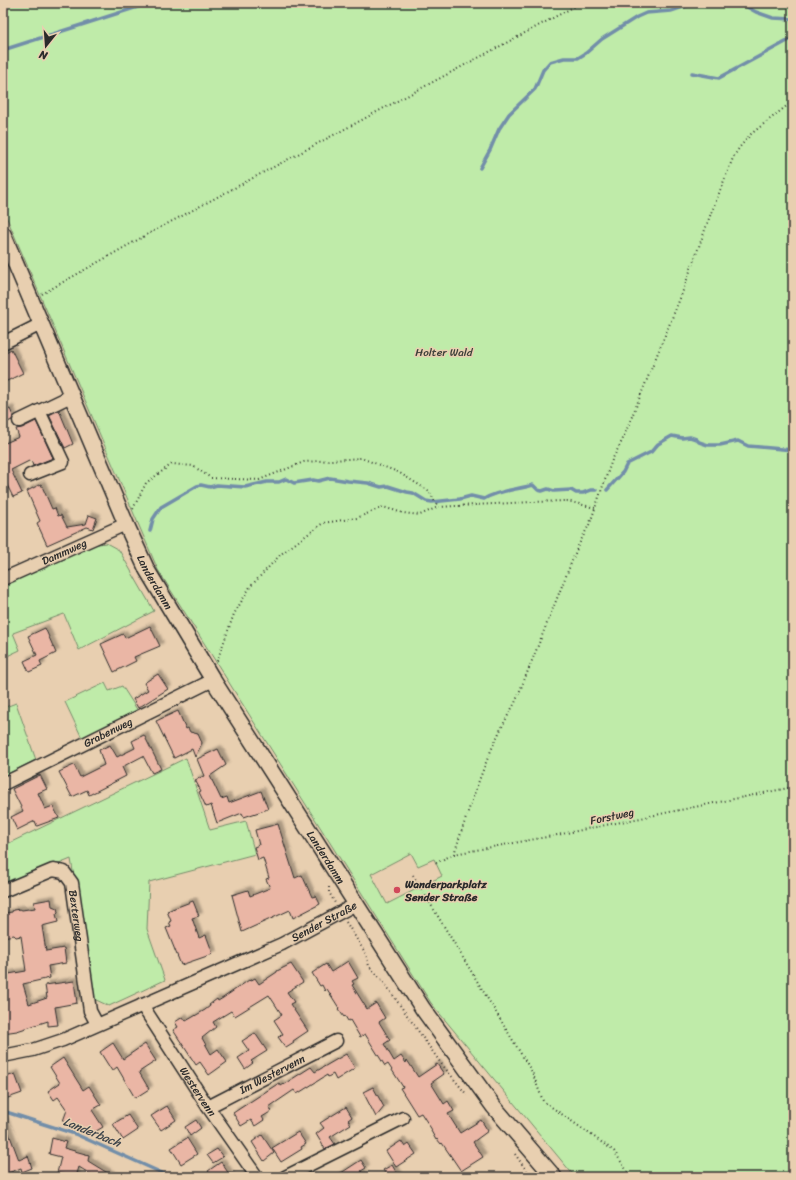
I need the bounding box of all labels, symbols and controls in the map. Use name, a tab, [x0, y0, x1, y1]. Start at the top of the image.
north arrow	[26, 26, 66, 66]
text: N	[36, 45, 51, 66]
park label: Holter Wald	[415, 343, 474, 362]
street label: Dammweg	[39, 533, 90, 571]
street label: Landerdamm	[131, 552, 178, 614]
street label: Grabenweg	[80, 712, 136, 753]
street label: Forstweg	[588, 802, 636, 830]
street label: Landerdamm	[301, 827, 350, 888]
place label: Wanderparkplatz Sender Straße	[404, 875, 487, 907]
marker: Wanderparkplatz Sender Straße	[392, 885, 402, 895]
street label: Bexterweg	[63, 889, 89, 943]
street label: Sender Straße	[288, 896, 361, 947]
street label: Im Westervenn	[235, 1050, 309, 1100]
street label: Westervenn	[174, 1063, 221, 1121]
water label: Landerbach	[60, 1110, 126, 1154]

